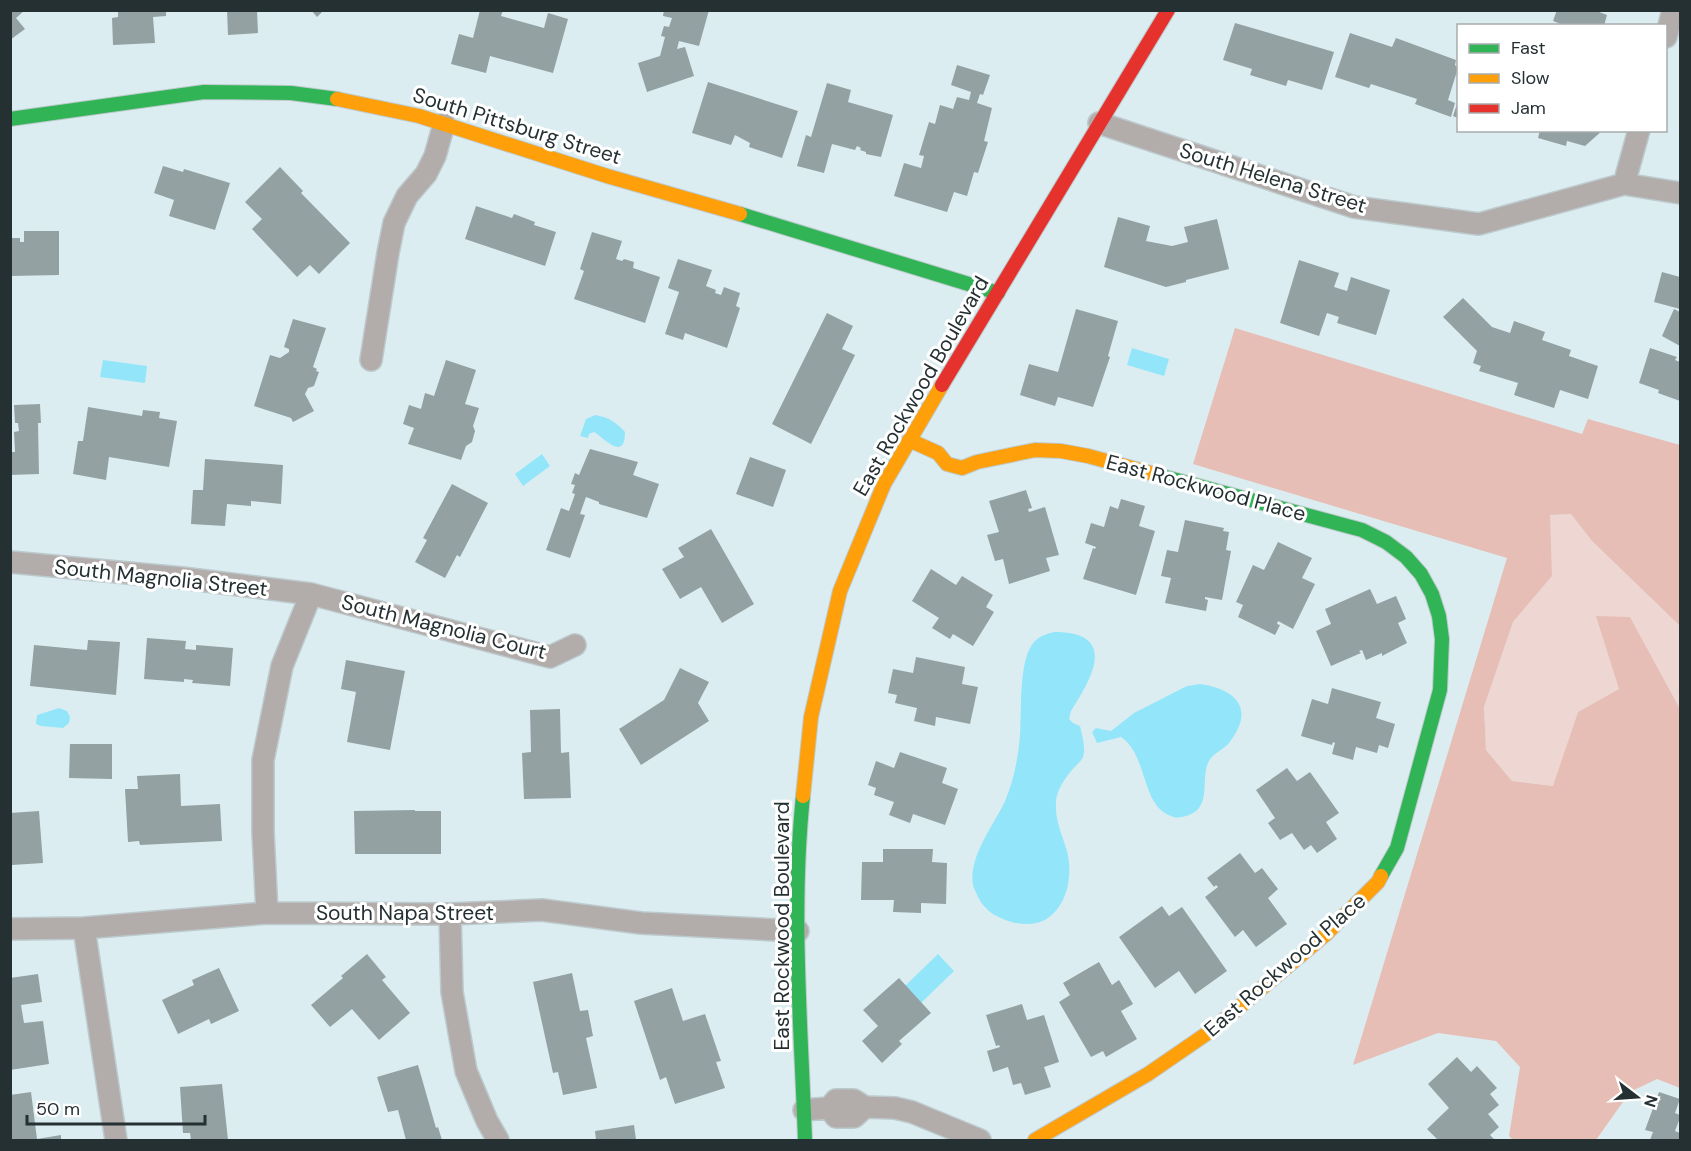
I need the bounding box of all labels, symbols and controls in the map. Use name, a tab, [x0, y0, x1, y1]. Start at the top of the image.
legend	[1457, 24, 1667, 132]
text: Fast	[1511, 36, 1546, 60]
text: Slow	[1511, 66, 1550, 90]
street label: South Pittsburg Street	[409, 81, 625, 171]
text: Jam	[1511, 96, 1546, 120]
street label: South Helena Street	[1176, 136, 1370, 220]
street label: East Rockwood Boulevard	[847, 271, 995, 501]
street label: East Rockwood Place	[1103, 448, 1309, 528]
street label: South Magnolia Street	[53, 553, 269, 603]
street label: South Magnolia Court	[339, 588, 549, 666]
street label: East Rockwood Boulevard	[768, 801, 796, 1051]
street label: East Rockwood Place	[1198, 887, 1372, 1043]
street label: South Napa Street	[316, 899, 494, 927]
north arrow	[1607, 1067, 1667, 1127]
scale bar	[27, 1088, 206, 1126]
text: N	[1639, 1093, 1663, 1110]
text: 50 m	[36, 1097, 80, 1121]

